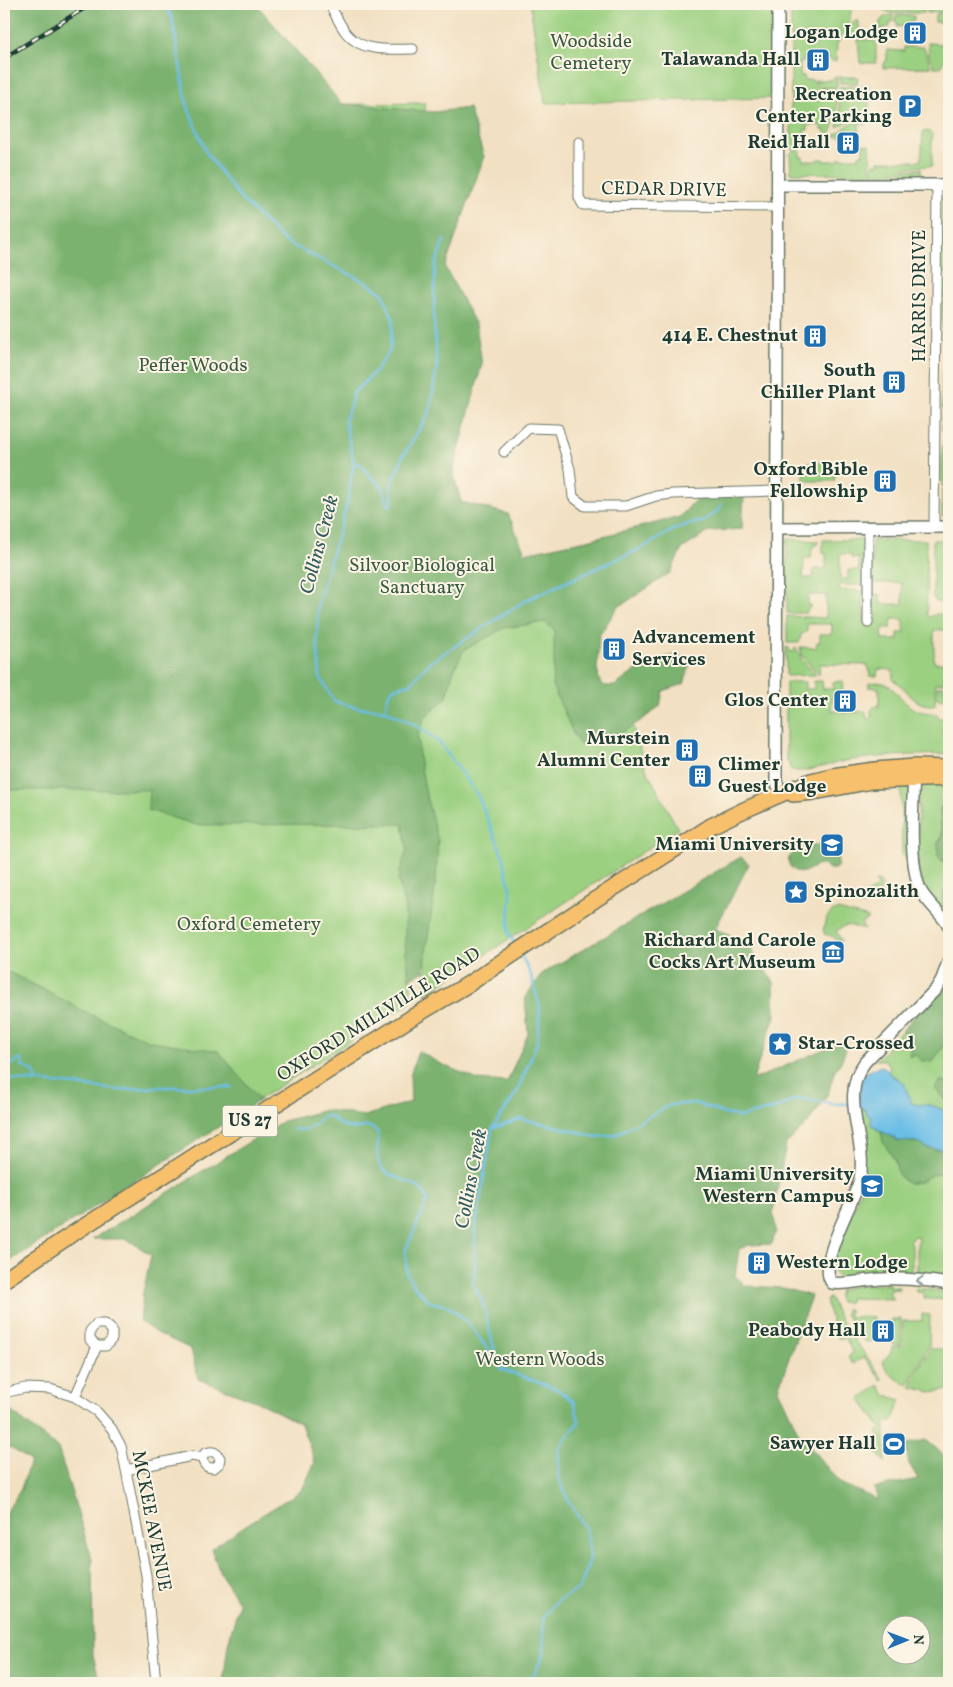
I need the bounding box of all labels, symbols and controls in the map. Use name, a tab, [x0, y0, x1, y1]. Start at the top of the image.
place label: Logan Lodge	[785, 20, 898, 46]
building icon: Logan Lodge	[902, 20, 928, 46]
park label: Woodside Cemetery	[550, 29, 632, 77]
place label: Talawanda Hall	[661, 47, 800, 73]
building icon: Talawanda Hall	[805, 47, 831, 73]
place label: Recreation Center Parking	[755, 82, 892, 130]
parking icon: Recreation Center Parking	[897, 93, 923, 119]
place label: Reid Hall	[747, 130, 830, 156]
building icon: Reid Hall	[835, 130, 861, 156]
street label: CEDAR DRIVE	[601, 176, 727, 204]
street label: HARRIS DRIVE	[907, 230, 933, 362]
place label: 414 E. Chestnut	[662, 323, 798, 349]
building icon: 414 E. Chestnut	[802, 323, 828, 349]
park label: Peffer Woods	[138, 353, 248, 379]
place label: South Chiller Plant	[761, 358, 876, 406]
building icon: South Chiller Plant	[881, 369, 907, 395]
place label: Oxford Bible Fellowship	[754, 457, 868, 505]
building icon: Oxford Bible Fellowship	[872, 468, 898, 494]
water label: Collins Creek	[293, 492, 347, 598]
park label: Silvoor Biological Sanctuary	[349, 553, 495, 601]
place label: Advancement Services	[632, 625, 755, 673]
building icon: Advancement Services	[601, 636, 627, 662]
place label: Glos Center	[724, 688, 828, 714]
building icon: Glos Center	[832, 688, 858, 714]
place label: Murstein Alumni Center	[537, 726, 670, 774]
building icon: Murstein Alumni Center	[674, 737, 700, 763]
place label: Climer Guest Lodge	[718, 752, 827, 800]
building icon: Climer Guest Lodge	[687, 763, 713, 789]
place label: Miami University	[655, 832, 814, 858]
school or university icon: Miami University	[819, 832, 845, 858]
place icon: Spinozalith	[783, 879, 809, 905]
place label: Spinozalith	[814, 879, 919, 905]
park label: Oxford Cemetery	[177, 912, 321, 938]
place label: Richard and Carole Cocks Art Museum	[644, 928, 816, 976]
museum icon: Richard and Carole Cocks Art Museum	[820, 939, 846, 965]
street label: OXFORD MILLVILLE ROAD	[272, 941, 486, 1088]
place icon: Star-Crossed	[767, 1031, 793, 1057]
place label: Star-Crossed	[798, 1031, 915, 1057]
road number: US 27	[222, 1106, 278, 1136]
water label: Collins Creek	[449, 1126, 495, 1232]
place label: Miami University Western Campus	[695, 1162, 854, 1210]
school or university icon: Miami University Western Campus	[859, 1173, 885, 1199]
building icon: Western Lodge	[746, 1250, 772, 1276]
place label: Western Lodge	[776, 1250, 908, 1276]
one-way arrow	[916, 1276, 924, 1287]
place label: Peabody Hall	[748, 1318, 866, 1344]
building icon: Peabody Hall	[870, 1318, 896, 1344]
park label: Western Woods	[475, 1347, 605, 1373]
place label: Sawyer Hall	[770, 1431, 876, 1457]
sports icon: Sawyer Hall	[881, 1431, 907, 1457]
street label: MCKEE AVENUE	[125, 1448, 177, 1594]
north arrow	[880, 1614, 930, 1664]
text: N	[908, 1635, 927, 1645]

